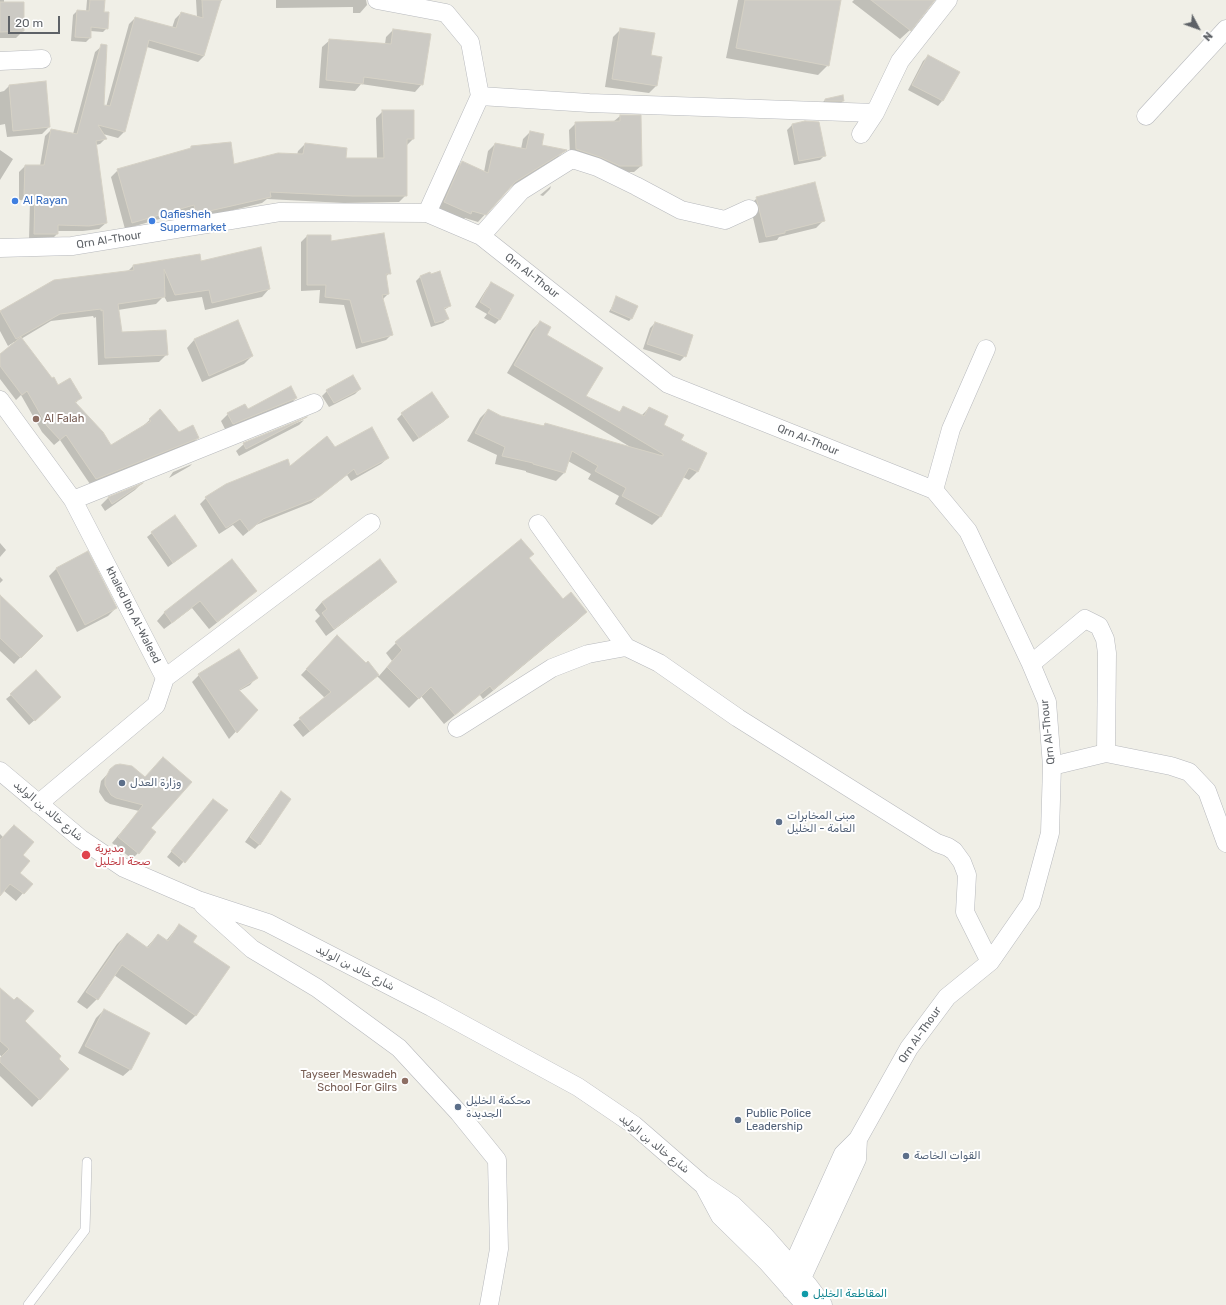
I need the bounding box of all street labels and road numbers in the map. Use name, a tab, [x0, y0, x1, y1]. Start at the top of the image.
street label: Qrn Al-Thour	[76, 228, 142, 252]
street label: Qrn Al-Thour	[502, 251, 562, 301]
street label: Qrn Al-Thour	[775, 422, 841, 458]
street label: khaled Ibn Al-Waleed	[103, 564, 163, 666]
street label: Qrn Al-Thour	[1038, 699, 1058, 765]
street label: شارع خالد بن الوليد	[11, 778, 85, 844]
street label: شارع خالد بن الوليد	[313, 942, 397, 994]
street label: Qrn Al-Thour	[896, 1004, 944, 1066]
street label: شارع خالد بن الوليد	[616, 1112, 692, 1176]

